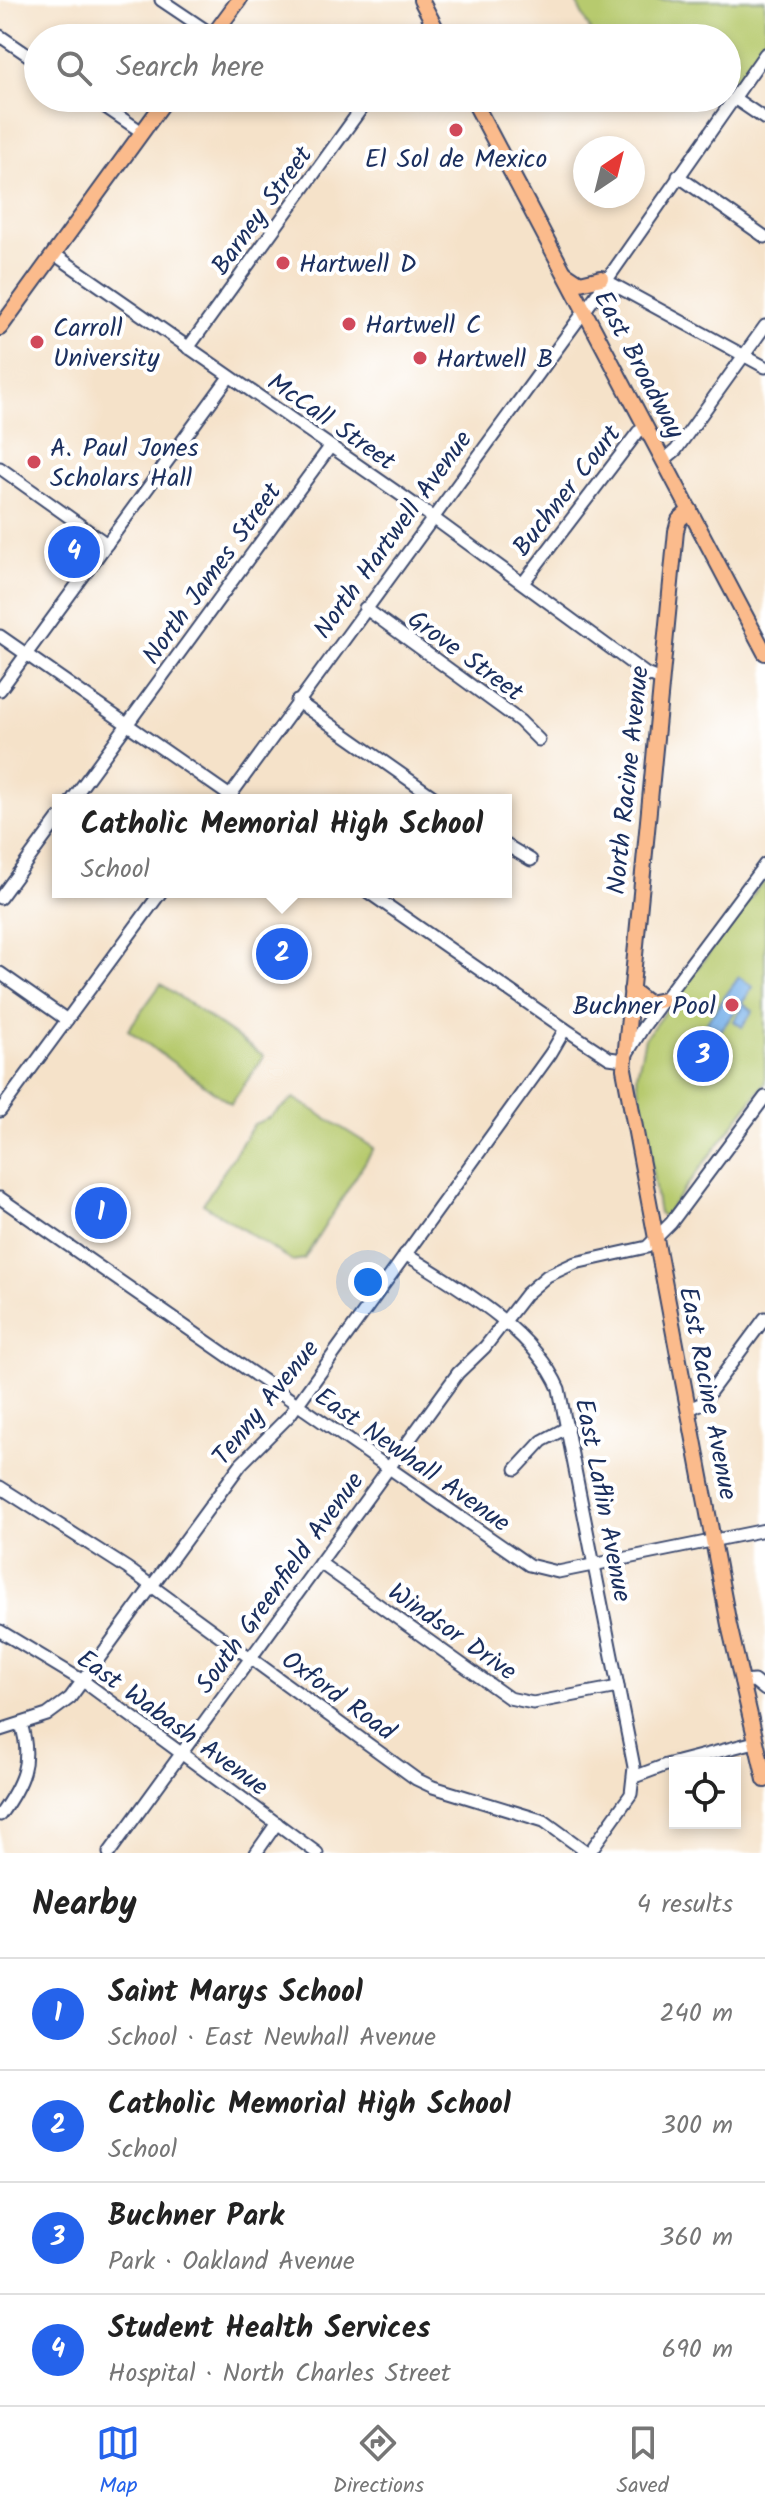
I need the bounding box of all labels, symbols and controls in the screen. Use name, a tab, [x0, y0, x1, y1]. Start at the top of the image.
search box	[24, 24, 741, 112]
text: Search here	[116, 44, 264, 92]
icon: search	[52, 46, 96, 90]
marker: El Sol de Mexico	[447, 121, 465, 139]
north arrow	[573, 136, 645, 208]
street label: Barney Street	[201, 137, 325, 285]
place label: El Sol de Mexico	[365, 139, 547, 181]
place label: Hartwell D	[299, 244, 416, 286]
marker: Hartwell D	[274, 254, 292, 272]
street label: East Broadway	[581, 283, 695, 447]
place label: Hartwell C	[365, 305, 481, 347]
place label: Carroll University	[53, 308, 160, 380]
marker: Hartwell C	[340, 315, 358, 333]
marker: Carroll University	[28, 333, 46, 351]
place label: Hartwell B	[436, 339, 553, 381]
marker: Hartwell B	[411, 349, 429, 367]
street label: McCall Street	[258, 363, 405, 483]
street label: Buchner Court	[502, 415, 633, 566]
street label: North Hartwell Avenue	[303, 422, 484, 648]
place label: A. Paul Jones Scholars Hall	[50, 428, 199, 500]
marker: A. Paul Jones Scholars Hall	[25, 453, 43, 471]
street label: North James Street	[132, 473, 294, 674]
pin: 4	[48, 522, 100, 582]
street label: Grove Street	[398, 600, 533, 714]
street label: North Racine Avenue	[596, 663, 662, 897]
popup	[52, 794, 512, 898]
text: Catholic Memorial High School	[81, 801, 483, 849]
text: School	[81, 849, 150, 891]
pin: 2	[256, 924, 308, 984]
place label: Buchner Pool	[573, 986, 716, 1028]
marker: Buchner Pool	[723, 996, 741, 1014]
pin: 3	[677, 1026, 729, 1086]
pin: 1	[75, 1183, 127, 1243]
your location	[348, 1262, 388, 1302]
street label: East Racine Avenue	[666, 1283, 748, 1504]
street label: Tenny Avenue	[202, 1331, 331, 1476]
street label: East Newhall Avenue	[305, 1377, 519, 1544]
street label: East Laflin Avenue	[562, 1395, 642, 1606]
street label: South Greenfield Avenue	[185, 1463, 376, 1703]
street label: Windsor Drive	[379, 1573, 525, 1693]
street label: East Wabash Avenue	[67, 1639, 277, 1808]
street label: Oxford Road	[272, 1641, 405, 1753]
map controls	[669, 1757, 741, 1829]
button: locate	[669, 1757, 741, 1829]
text: Nearby	[32, 1878, 137, 1932]
text: 4 results	[637, 1884, 733, 1926]
text: Saint Marys School	[108, 1969, 363, 2017]
text: 1	[54, 1993, 62, 2035]
text: 240 m	[659, 1993, 733, 2035]
text: School · East Newhall Avenue	[108, 2017, 436, 2059]
text: Catholic Memorial High School	[108, 2081, 511, 2129]
text: 2	[50, 2105, 66, 2147]
text: 300 m	[661, 2105, 733, 2147]
text: School	[108, 2129, 177, 2171]
text: Buchner Park	[108, 2193, 284, 2241]
text: 3	[51, 2217, 65, 2259]
text: 360 m	[660, 2217, 733, 2259]
text: Park · Oakland Avenue	[108, 2241, 355, 2283]
text: Student Health Services	[108, 2305, 430, 2353]
text: 4	[51, 2329, 65, 2371]
text: 690 m	[662, 2329, 733, 2371]
text: Hospital · North Charles Street	[108, 2353, 451, 2395]
tab: Map	[96, 2421, 140, 2504]
tab: Directions	[333, 2421, 424, 2504]
tab: Saved	[617, 2421, 669, 2504]

